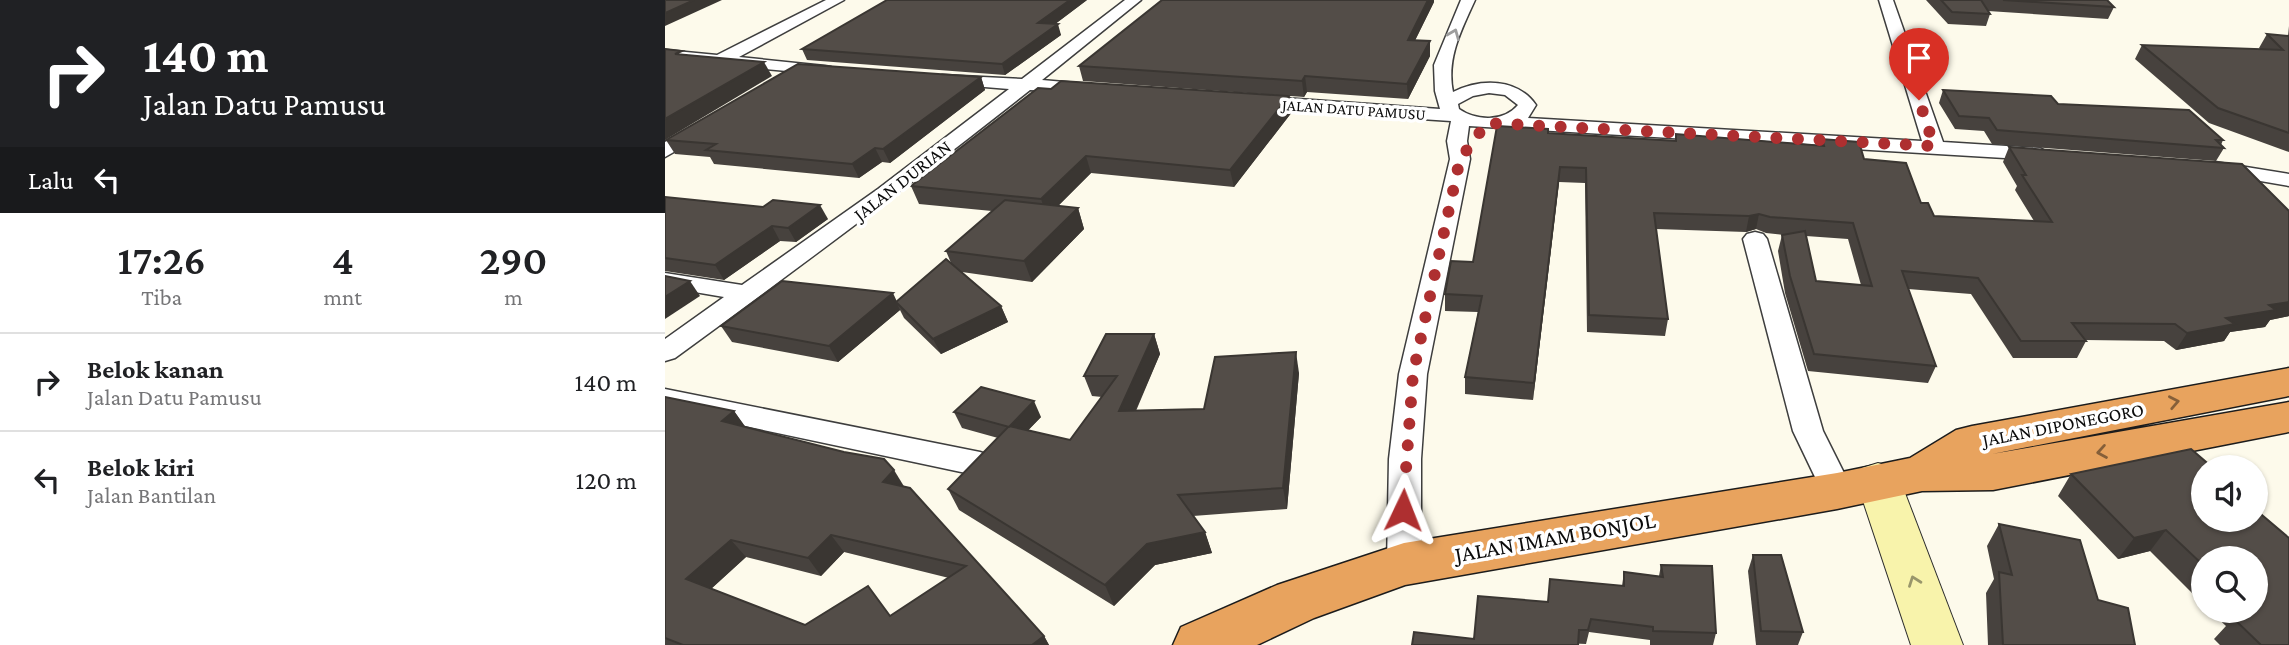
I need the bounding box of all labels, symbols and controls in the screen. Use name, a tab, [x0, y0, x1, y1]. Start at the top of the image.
icon: right	[28, 28, 119, 119]
text: 140 m	[143, 28, 268, 83]
one-way arrow	[1445, 28, 1459, 40]
pin	[1889, 28, 1949, 100]
icon: arrive	[1900, 39, 1938, 77]
text: Jalan Datu Pamusu	[143, 86, 386, 122]
street label: JALAN DATU PAMUSU	[1280, 96, 1426, 124]
street label: JALAN DURIAN	[848, 136, 955, 226]
icon: left	[88, 161, 126, 199]
text: Lalu	[28, 166, 74, 195]
text: 17:26	[118, 236, 206, 283]
text: 4	[332, 236, 354, 283]
text: 290	[480, 236, 547, 283]
text: Tiba	[141, 284, 182, 310]
text: mnt	[324, 284, 362, 310]
text: m	[504, 284, 523, 310]
text: Belok kanan	[87, 355, 224, 384]
icon: right	[28, 363, 66, 401]
text: 140 m	[575, 368, 637, 397]
text: Jalan Datu Pamusu	[87, 384, 262, 410]
one-way arrow	[2168, 396, 2180, 411]
street label: JALAN DIPONEGORO	[1979, 399, 2146, 451]
one-way arrow	[2096, 444, 2108, 459]
text: Belok kiri	[87, 453, 194, 482]
map controls	[2191, 455, 2268, 623]
button: sound	[2191, 455, 2268, 532]
icon: left	[28, 461, 66, 499]
text: 120 m	[576, 466, 637, 495]
position arrow	[1366, 473, 1440, 547]
text: Jalan Bantilan	[87, 482, 216, 508]
street label: JALAN IMAM BONJOL	[1451, 506, 1658, 568]
button: search	[2191, 546, 2268, 623]
one-way arrow	[1908, 575, 1922, 587]

